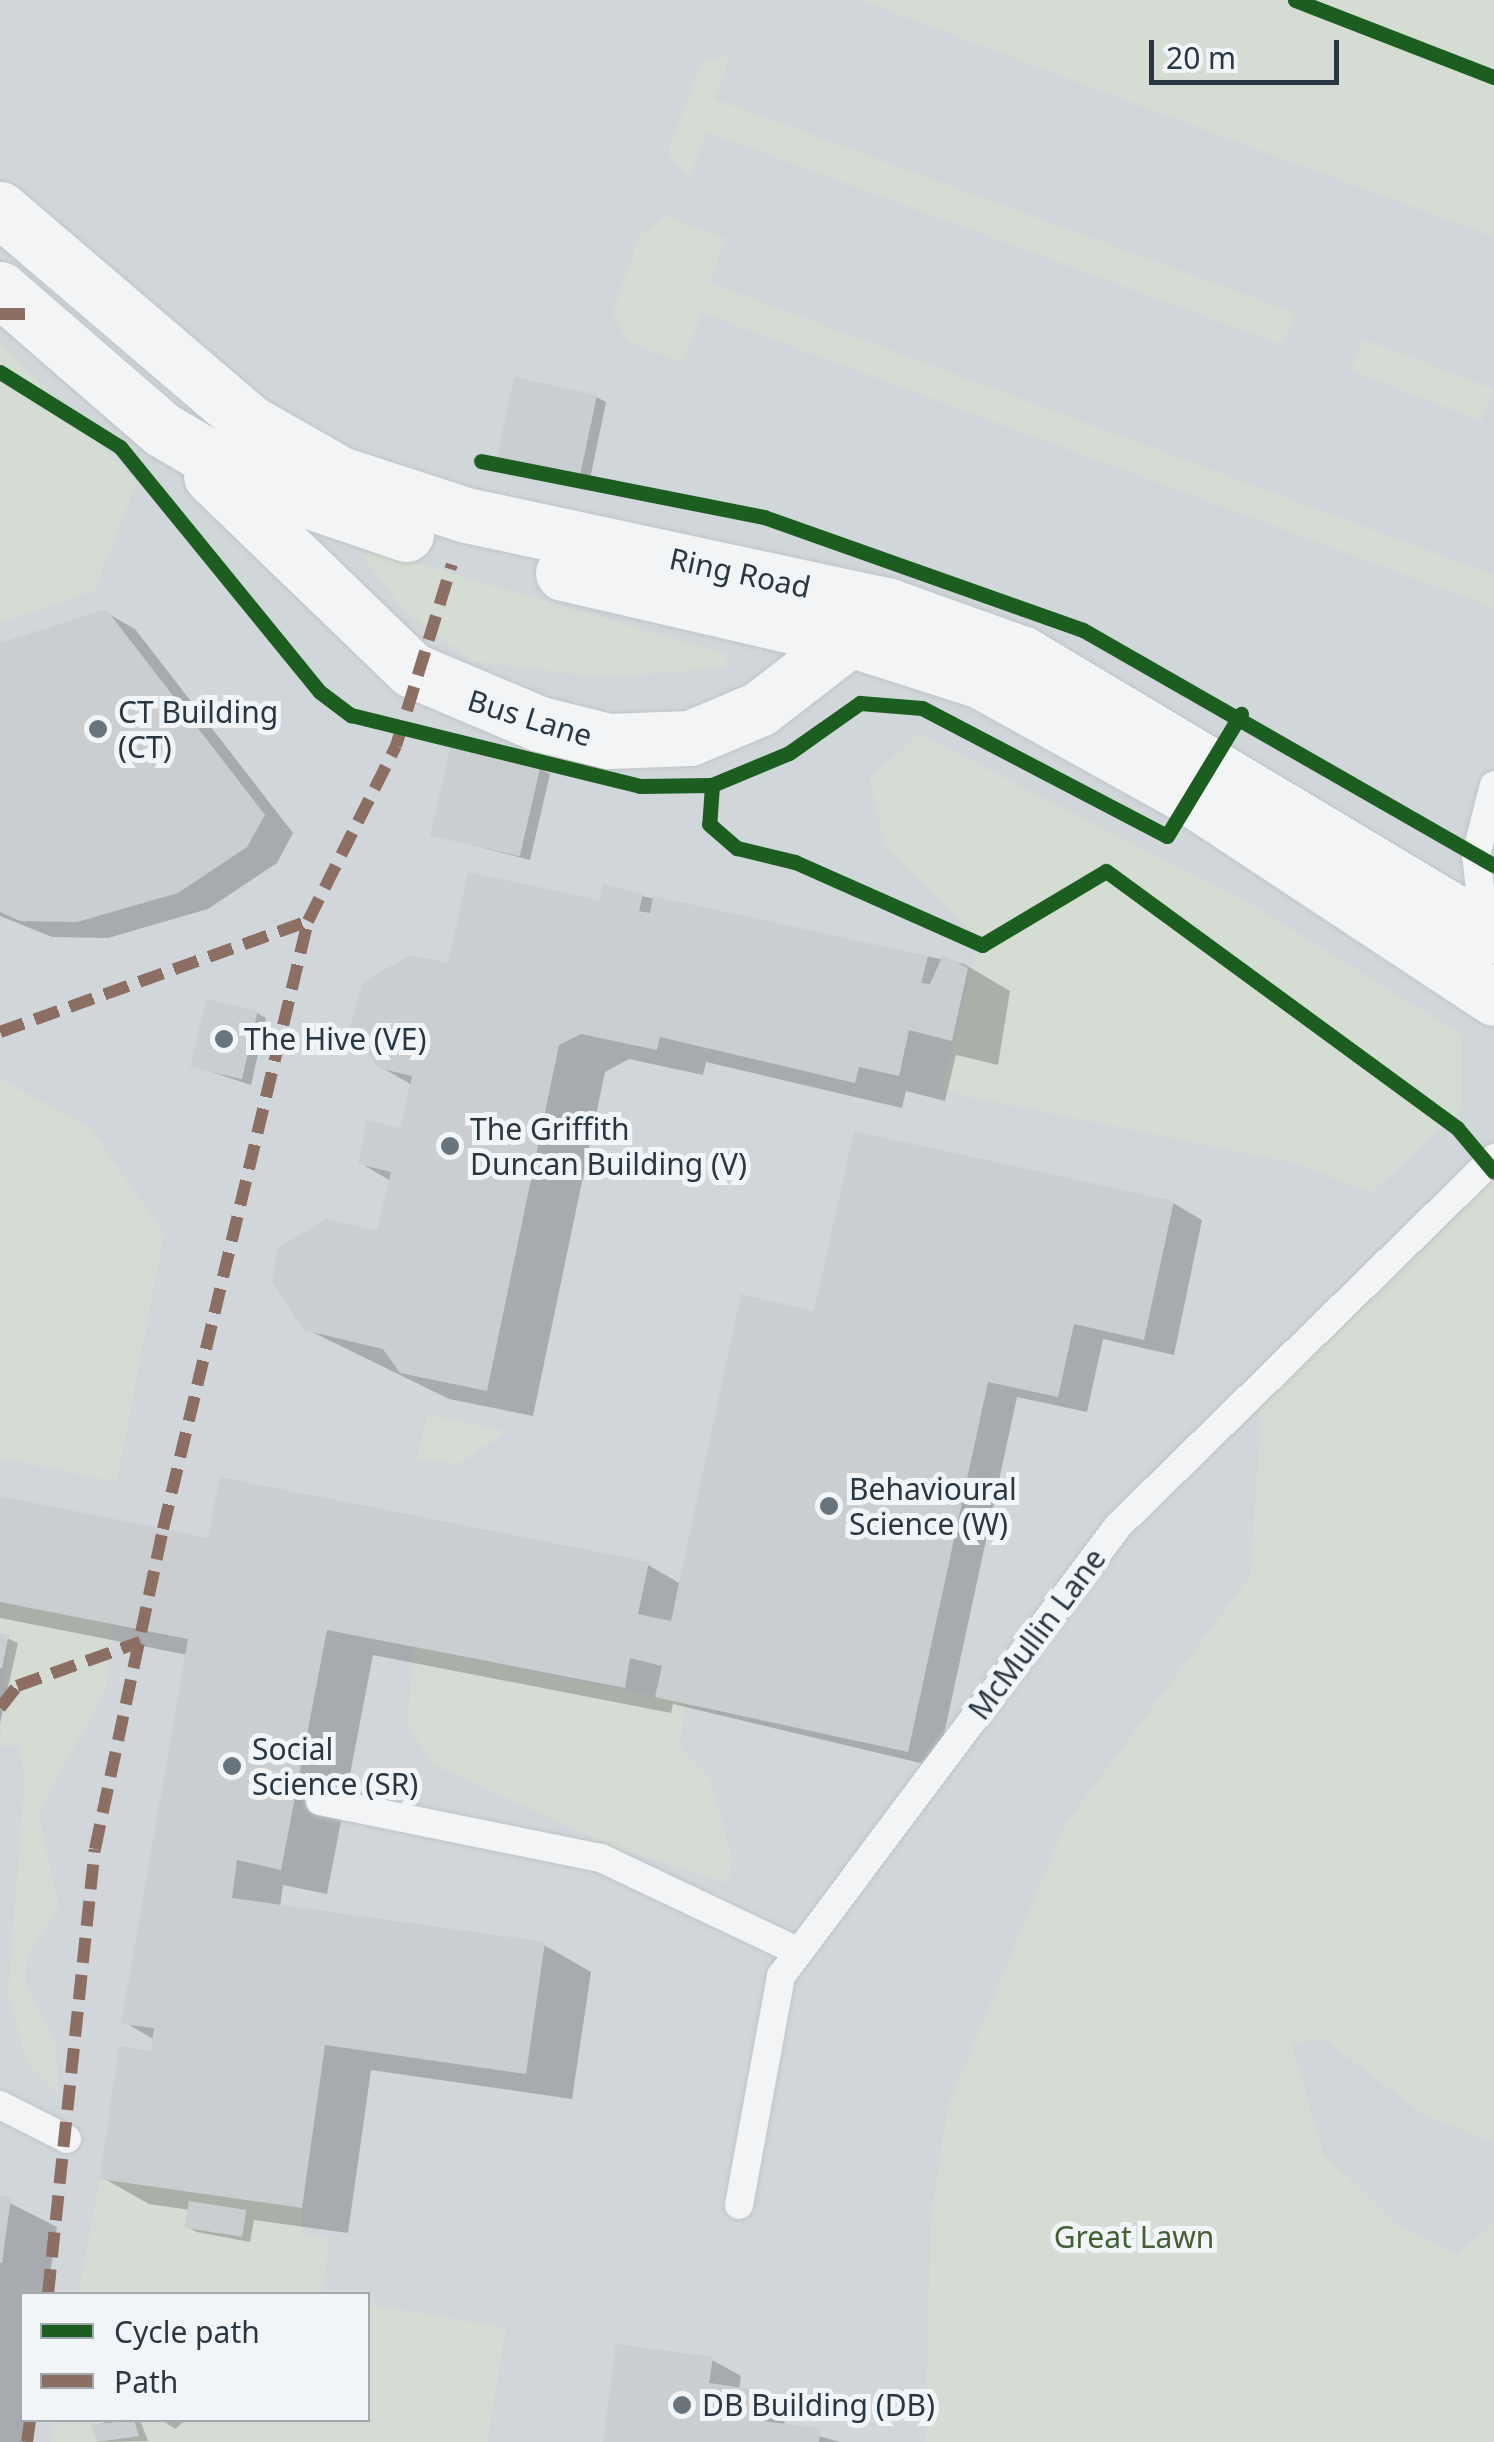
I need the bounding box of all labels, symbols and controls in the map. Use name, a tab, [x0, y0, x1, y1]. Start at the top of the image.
scale bar	[1154, 20, 1344, 82]
text: 20 m	[1166, 37, 1236, 78]
street label: Ring Road	[666, 540, 814, 606]
street label: Bus Lane	[463, 682, 597, 754]
place label: CT Building (CT)	[118, 694, 278, 764]
marker: CT Building (CT)	[87, 718, 109, 740]
place label: The Hive (VE)	[244, 1021, 427, 1057]
marker: The Hive (VE)	[213, 1028, 235, 1050]
place label: The Griffith Duncan Building (V)	[470, 1111, 747, 1182]
marker: The Griffith Duncan Building (V)	[439, 1135, 461, 1157]
place label: Behavioural Science (W)	[849, 1471, 1017, 1542]
marker: Behavioural Science (W)	[818, 1495, 840, 1517]
street label: McMullin Lane	[961, 1541, 1113, 1727]
place label: Social Science (SR)	[252, 1731, 418, 1802]
marker: Social Science (SR)	[221, 1755, 243, 1777]
park label: Great Lawn	[1054, 2219, 1214, 2255]
legend	[20, 2292, 370, 2422]
text: Cycle path	[114, 2311, 260, 2352]
text: Path	[114, 2361, 178, 2402]
place label: DB Building (DB)	[702, 2387, 935, 2423]
marker: DB Building (DB)	[671, 2394, 693, 2416]

